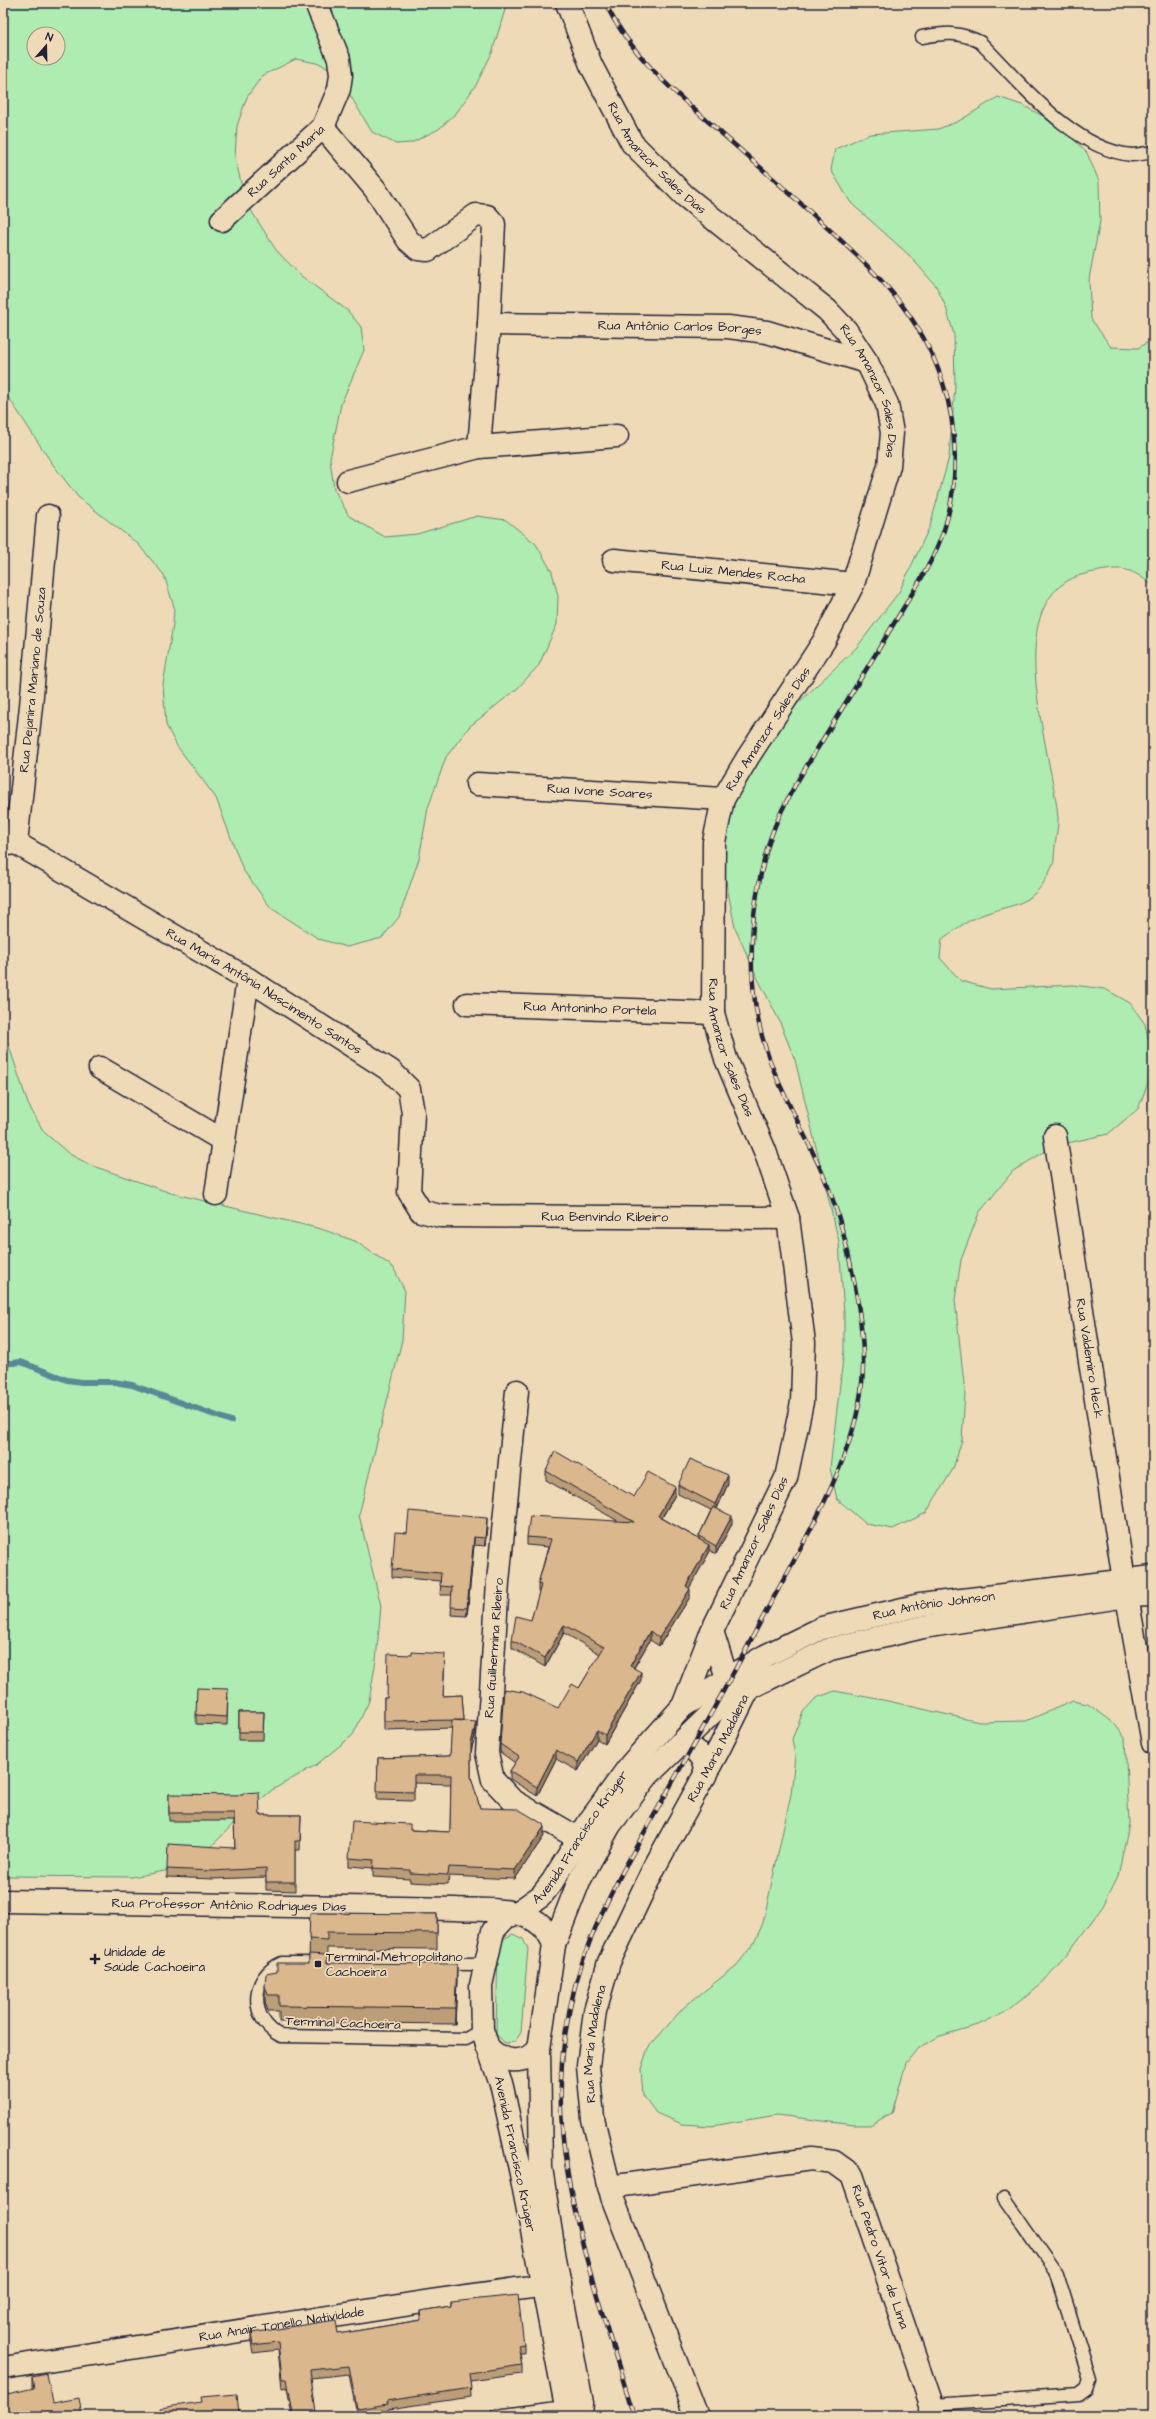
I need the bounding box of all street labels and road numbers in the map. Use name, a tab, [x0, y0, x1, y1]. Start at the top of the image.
street label: Rua Amanzor Sales Dias	[603, 99, 710, 219]
street label: Rua Santa Maria	[243, 120, 329, 201]
street label: Rua Antônio Carlos Borges	[598, 316, 763, 340]
street label: Rua Amanzor Sales Dias	[836, 320, 901, 459]
street label: Rua Luiz Mendes Rocha	[661, 556, 807, 588]
street label: Rua Dejanira Mariano de Souza	[15, 586, 51, 773]
street label: Rua Amanzor Sales Dias	[721, 663, 815, 795]
street label: Rua Ivone Soares	[547, 779, 653, 804]
street label: Rua Maria Antônia Nascimento Santos	[163, 924, 366, 1059]
street label: Rua Amanzor Sales Dias	[704, 978, 759, 1120]
street label: Rua Antoninho Portela	[523, 997, 657, 1020]
street label: Rua Benvindo Ribeiro	[541, 1208, 669, 1226]
street label: Rua Valdemiro Heck	[1071, 1297, 1108, 1420]
street label: Rua Amanzor Sales Dias	[715, 1473, 793, 1612]
street label: Rua Guilhermina Ribeiro	[480, 1577, 508, 1719]
street label: Rua Antônio Johnson	[871, 1587, 996, 1625]
street label: Rua Maria Madalena	[683, 1691, 754, 1805]
street label: Avenida Francisco Krüger	[529, 1767, 632, 1908]
street label: Rua Professor Antônio Rodrigues Dias	[112, 1894, 347, 1916]
street label: Rua Maria Madalena	[579, 1983, 611, 2104]
street label: Terminal Cachoeira	[285, 2012, 401, 2034]
street label: Avenida Francisco Krüger	[489, 2075, 540, 2234]
street label: Rua Pedro Vitor de Lima	[847, 2183, 913, 2332]
street label: Rua Anair Tonello Natividade	[198, 2302, 365, 2346]

